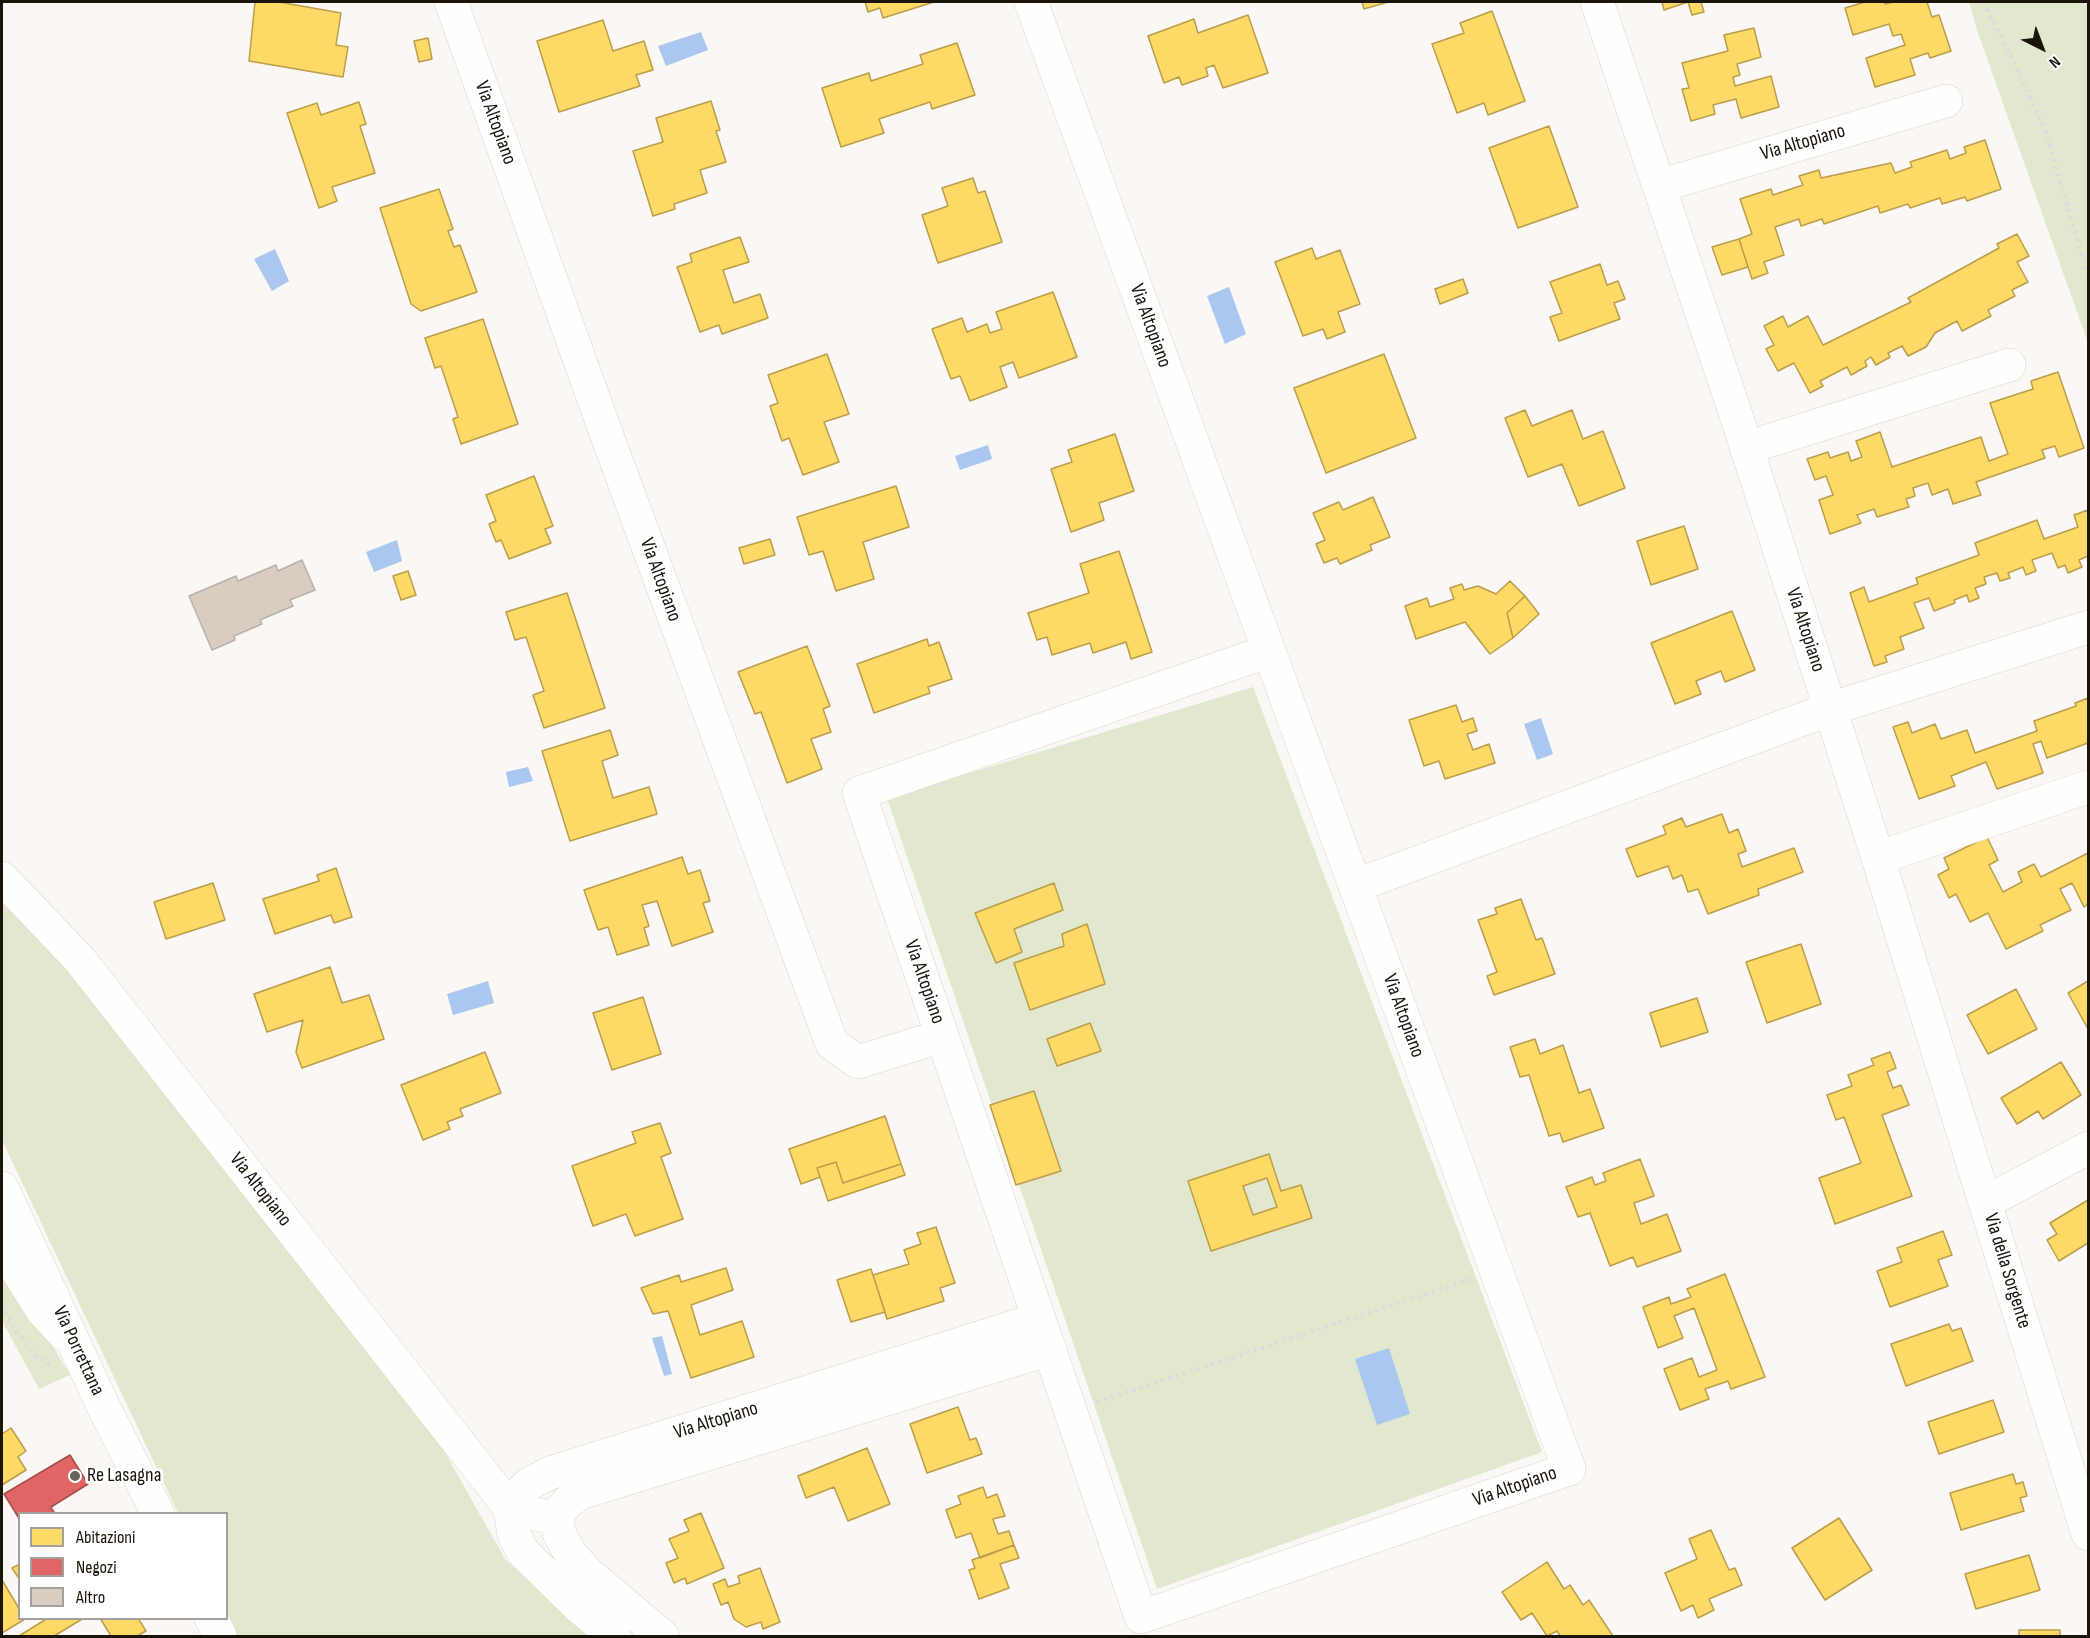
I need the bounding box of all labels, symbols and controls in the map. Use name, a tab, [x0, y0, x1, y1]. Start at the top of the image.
north arrow	[2012, 18, 2072, 78]
text: N	[2045, 52, 2064, 72]
street label: Via Altopiano	[469, 78, 521, 168]
street label: Via Altopiano	[1758, 119, 1848, 167]
street label: Via Altopiano	[1124, 281, 1176, 371]
street label: Via Altopiano	[634, 535, 686, 625]
street label: Via Altopiano	[1780, 585, 1830, 675]
street label: Via Altopiano	[899, 937, 949, 1027]
street label: Via Altopiano	[1377, 971, 1429, 1061]
street label: Via Altopiano	[224, 1148, 296, 1232]
street label: Via della Sorgente	[1978, 1211, 2036, 1331]
street label: Via Porrettana	[47, 1303, 109, 1399]
street label: Via Altopiano	[671, 1397, 761, 1445]
street label: Via Altopiano	[1470, 1462, 1560, 1512]
place label: Re Lasagna	[87, 1464, 161, 1488]
marker: Re Lasagna	[68, 1469, 82, 1483]
legend	[18, 1512, 228, 1620]
text: Abitazioni	[76, 1527, 135, 1548]
text: Negozi	[76, 1557, 117, 1578]
text: Altro	[76, 1587, 105, 1608]

